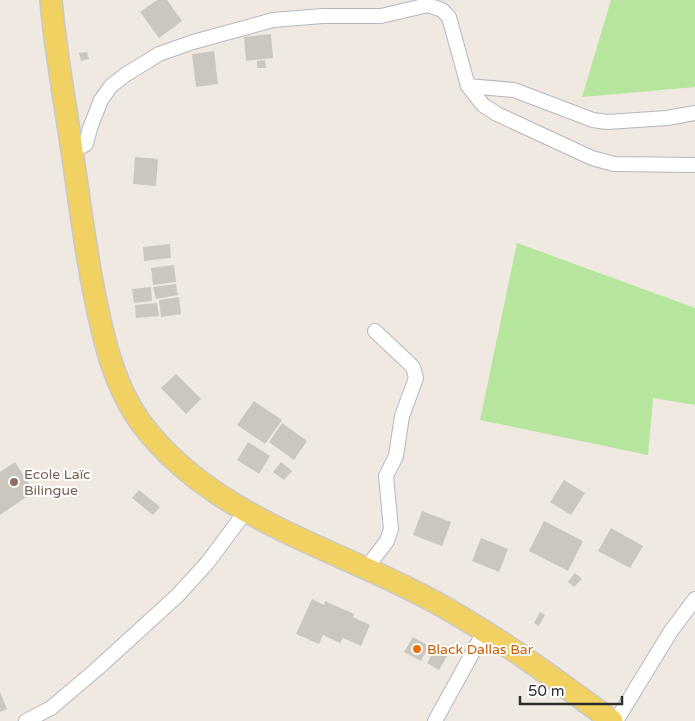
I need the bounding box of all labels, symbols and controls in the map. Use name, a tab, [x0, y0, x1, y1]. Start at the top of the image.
place label: Ecole Laïc Bilingue	[24, 466, 91, 499]
marker: Ecole Laïc Bilingue	[8, 476, 20, 488]
place label: Black Dallas Bar	[427, 641, 534, 658]
marker: Black Dallas Bar	[411, 643, 423, 655]
scale bar	[520, 674, 622, 706]
text: 50 m	[528, 682, 565, 700]

